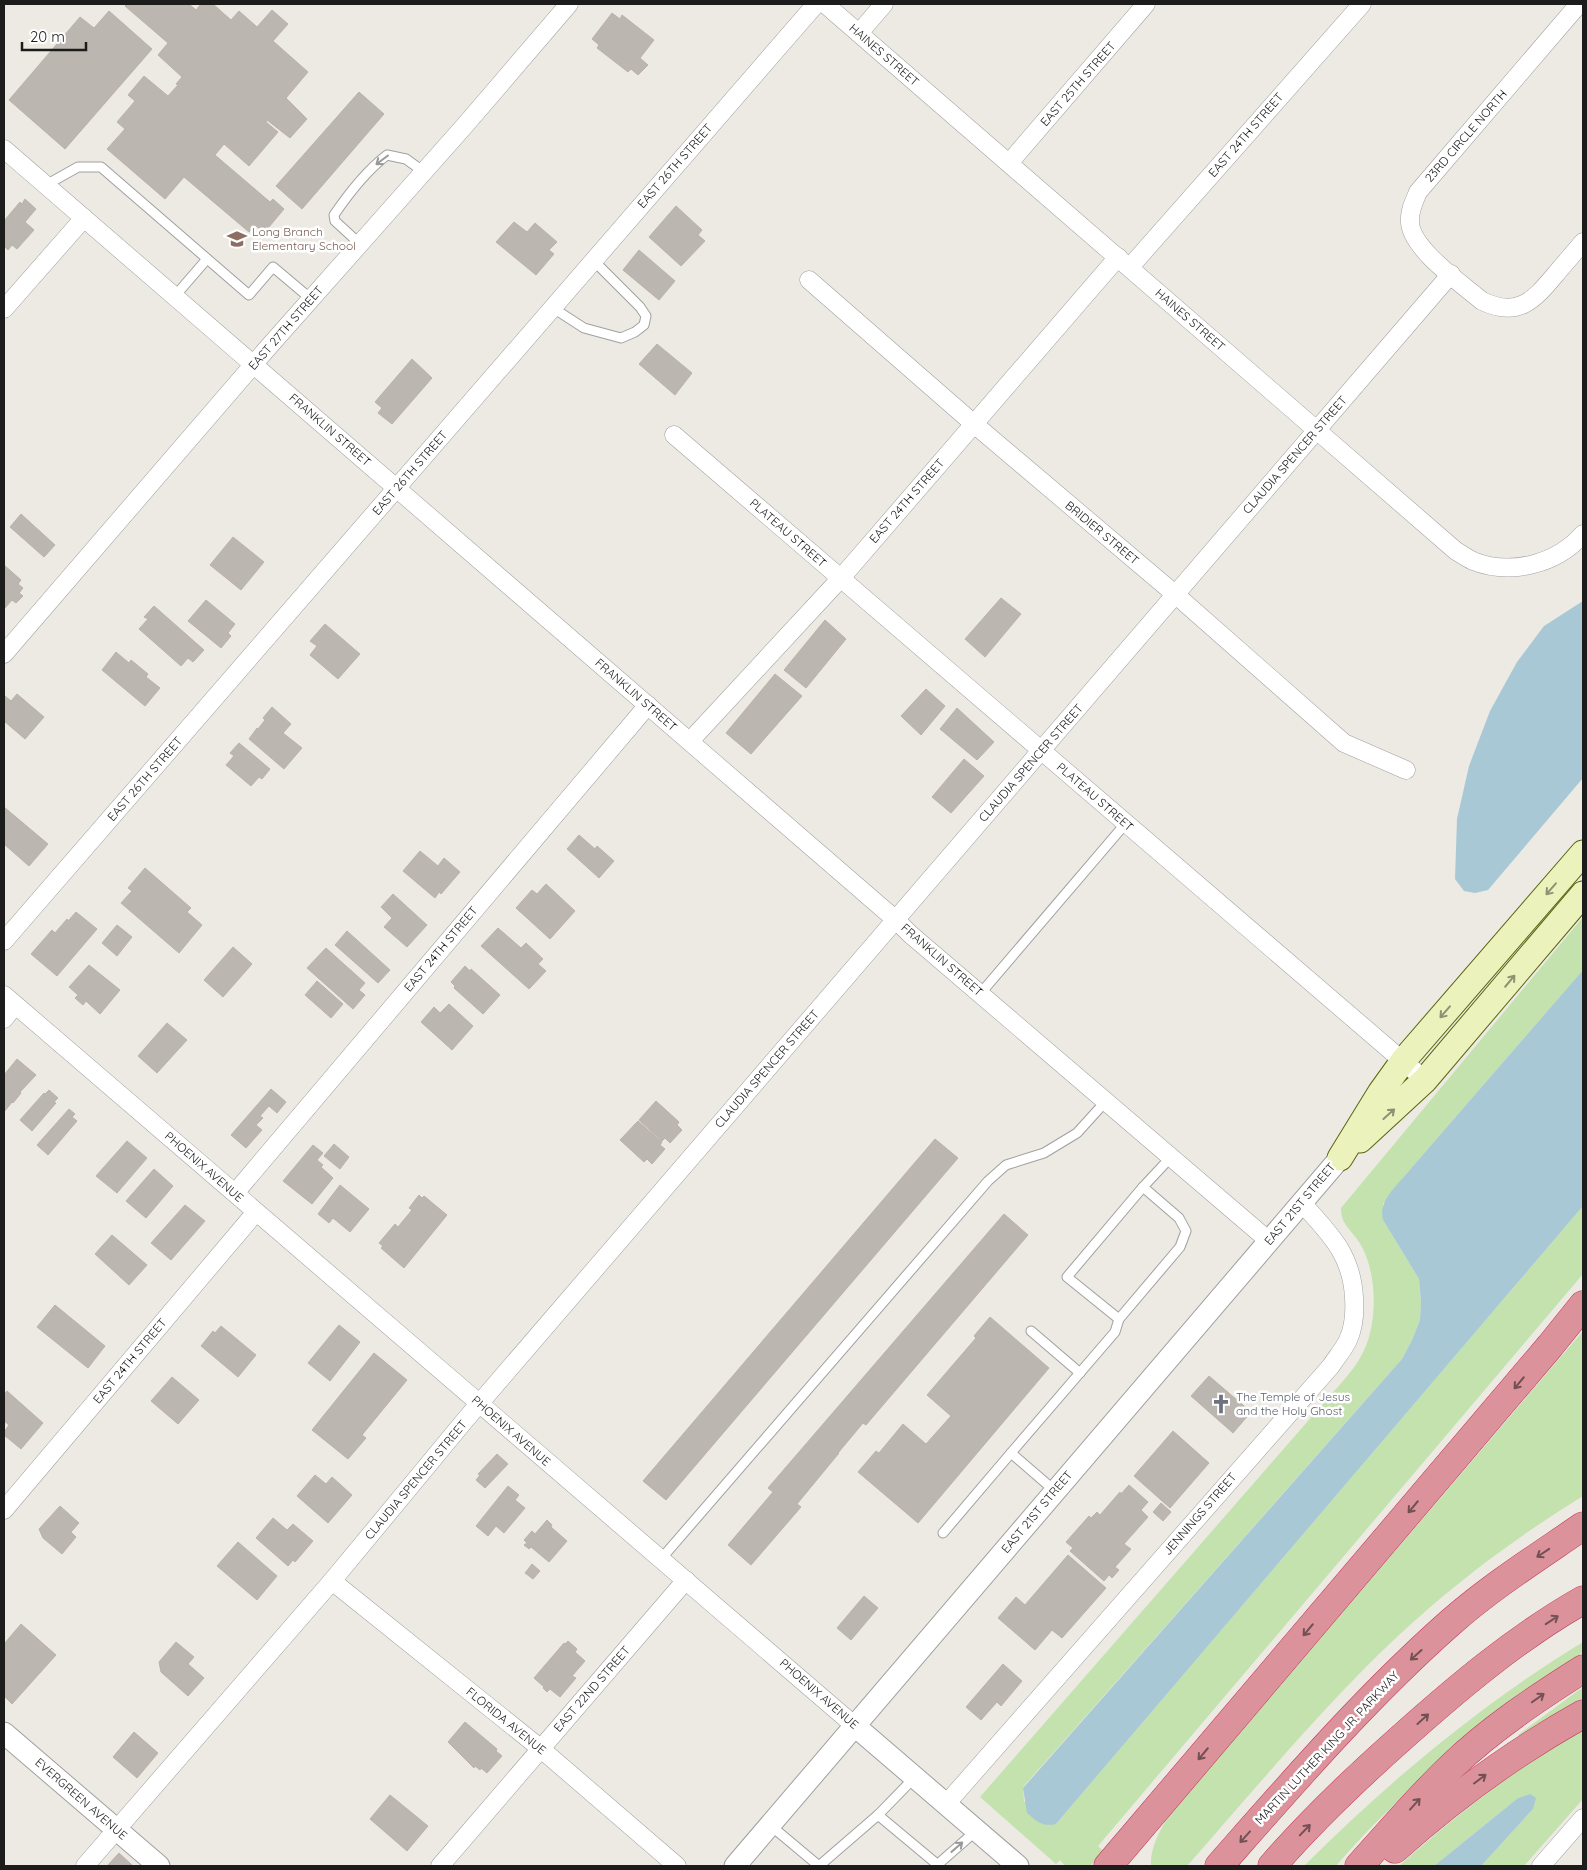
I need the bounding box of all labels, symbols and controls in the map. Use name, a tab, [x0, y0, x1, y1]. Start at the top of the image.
scale bar	[22, 20, 86, 52]
street label: HAINES STREET	[846, 20, 922, 89]
text: 20 m	[30, 27, 65, 46]
street label: EAST 25TH STREET	[1037, 38, 1118, 129]
street label: 23RD CIRCLE NORTH	[1421, 86, 1510, 185]
street label: EAST 24TH STREET	[1205, 89, 1286, 180]
street label: EAST 26TH STREET	[634, 120, 715, 211]
one-way arrow	[376, 155, 389, 166]
place label: Long Branch Elementary School	[252, 224, 356, 253]
school or university icon: Long Branch Elementary School	[226, 228, 248, 250]
street label: EAST 27TH STREET	[245, 283, 326, 373]
street label: HAINES STREET	[1152, 285, 1228, 354]
street label: FRANKLIN STREET	[286, 390, 374, 469]
street label: CLAUDIA SPENCER STREET	[1239, 393, 1350, 517]
street label: EAST 26TH STREET	[369, 427, 450, 518]
street label: EAST 24TH STREET	[866, 455, 947, 546]
street label: PLATEAU STREET	[747, 495, 830, 570]
street label: BRIDIER STREET	[1062, 497, 1142, 568]
street label: FRANKLIN STREET	[592, 655, 680, 734]
street label: CLAUDIA SPENCER STREET	[975, 701, 1086, 825]
street label: EAST 26TH STREET	[104, 733, 185, 824]
street label: PLATEAU STREET	[1054, 759, 1137, 834]
one-way arrow	[1546, 883, 1557, 896]
street label: EAST 24TH STREET	[401, 903, 481, 994]
street label: FRANKLIN STREET	[898, 920, 986, 999]
one-way arrow	[1504, 974, 1515, 987]
one-way arrow	[1439, 1006, 1451, 1019]
street label: CLAUDIA SPENCER STREET	[711, 1007, 822, 1131]
one-way arrow	[1383, 1108, 1396, 1120]
street label: PHOENIX AVENUE	[162, 1128, 247, 1205]
street label: EAST 21ST STREET	[1261, 1159, 1339, 1248]
street label: EAST 24TH STREET	[90, 1315, 170, 1406]
one-way arrow	[1514, 1376, 1525, 1389]
place label: The Temple of Jesus and the Holy Ghost	[1236, 1389, 1351, 1418]
street label: PHOENIX AVENUE	[469, 1392, 554, 1469]
church icon: The Temple of Jesus and the Holy Ghost	[1210, 1393, 1232, 1415]
street label: CLAUDIA SPENCER STREET	[361, 1417, 470, 1542]
street label: EAST 21ST STREET	[998, 1467, 1076, 1556]
street label: JENNINGS STREET	[1160, 1469, 1239, 1558]
one-way arrow	[1408, 1500, 1419, 1513]
one-way arrow	[1536, 1548, 1550, 1558]
one-way arrow	[1545, 1615, 1559, 1626]
one-way arrow	[1302, 1624, 1314, 1637]
street label: EAST 22ND STREET	[550, 1643, 633, 1735]
one-way arrow	[1410, 1649, 1423, 1661]
street label: PHOENIX AVENUE	[777, 1655, 862, 1732]
street label: MARTIN LUTHER KING JR. PARKWAY	[1252, 1668, 1402, 1827]
street label: FLORIDA AVENUE	[463, 1684, 549, 1758]
one-way arrow	[1531, 1693, 1545, 1703]
one-way arrow	[1416, 1713, 1429, 1725]
one-way arrow	[1197, 1747, 1208, 1760]
street label: EVERGREEN AVENUE	[32, 1755, 131, 1843]
one-way arrow	[1473, 1774, 1486, 1785]
one-way arrow	[1409, 1797, 1421, 1810]
one-way arrow	[1299, 1824, 1311, 1837]
one-way arrow	[1239, 1830, 1251, 1843]
one-way arrow	[951, 1842, 964, 1853]

